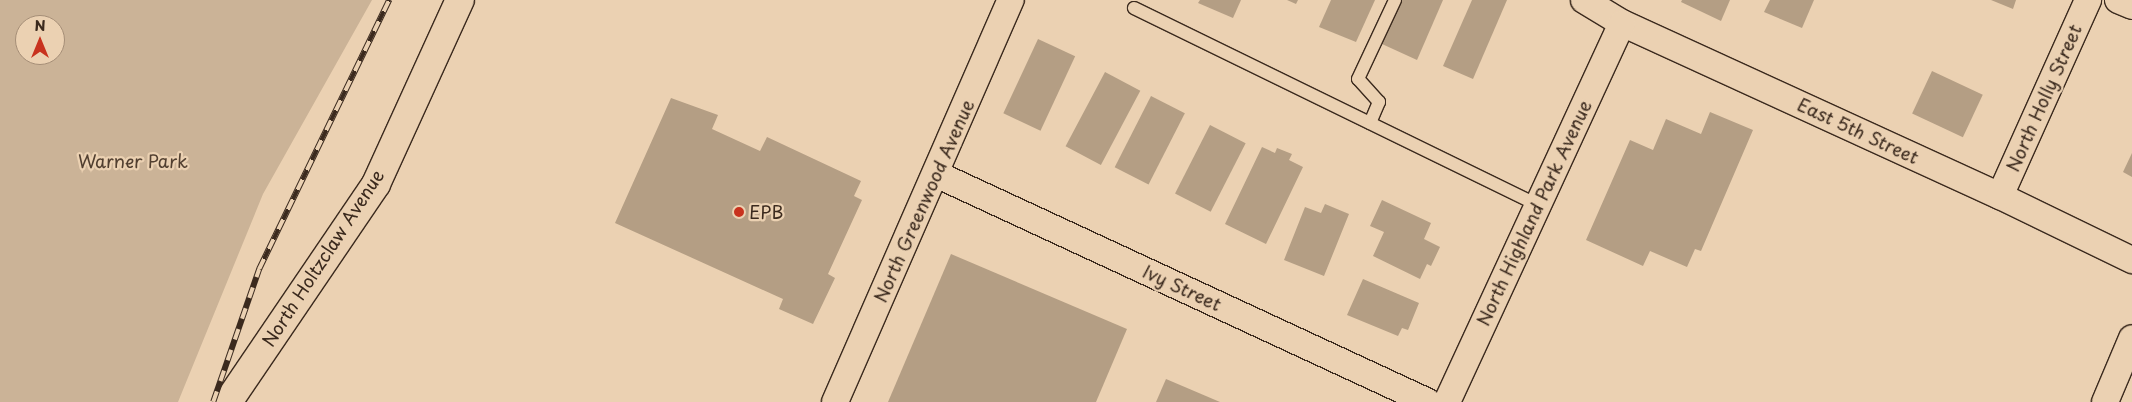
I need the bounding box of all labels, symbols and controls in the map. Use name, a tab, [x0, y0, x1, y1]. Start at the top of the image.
north arrow	[15, 15, 65, 65]
text: N	[34, 15, 46, 36]
street label: North Holly Street	[2002, 21, 2086, 175]
street label: East 5th Street	[1794, 93, 1922, 169]
street label: North Greenwood Avenue	[869, 95, 979, 307]
street label: North Highland Park Avenue	[1472, 96, 1596, 330]
park label: Warner Park	[77, 150, 189, 172]
street label: North Holtzclaw Avenue	[257, 165, 389, 351]
place label: EPB	[749, 201, 783, 223]
marker: EPB	[733, 206, 745, 218]
street label: Ivy Street	[1139, 260, 1225, 316]

